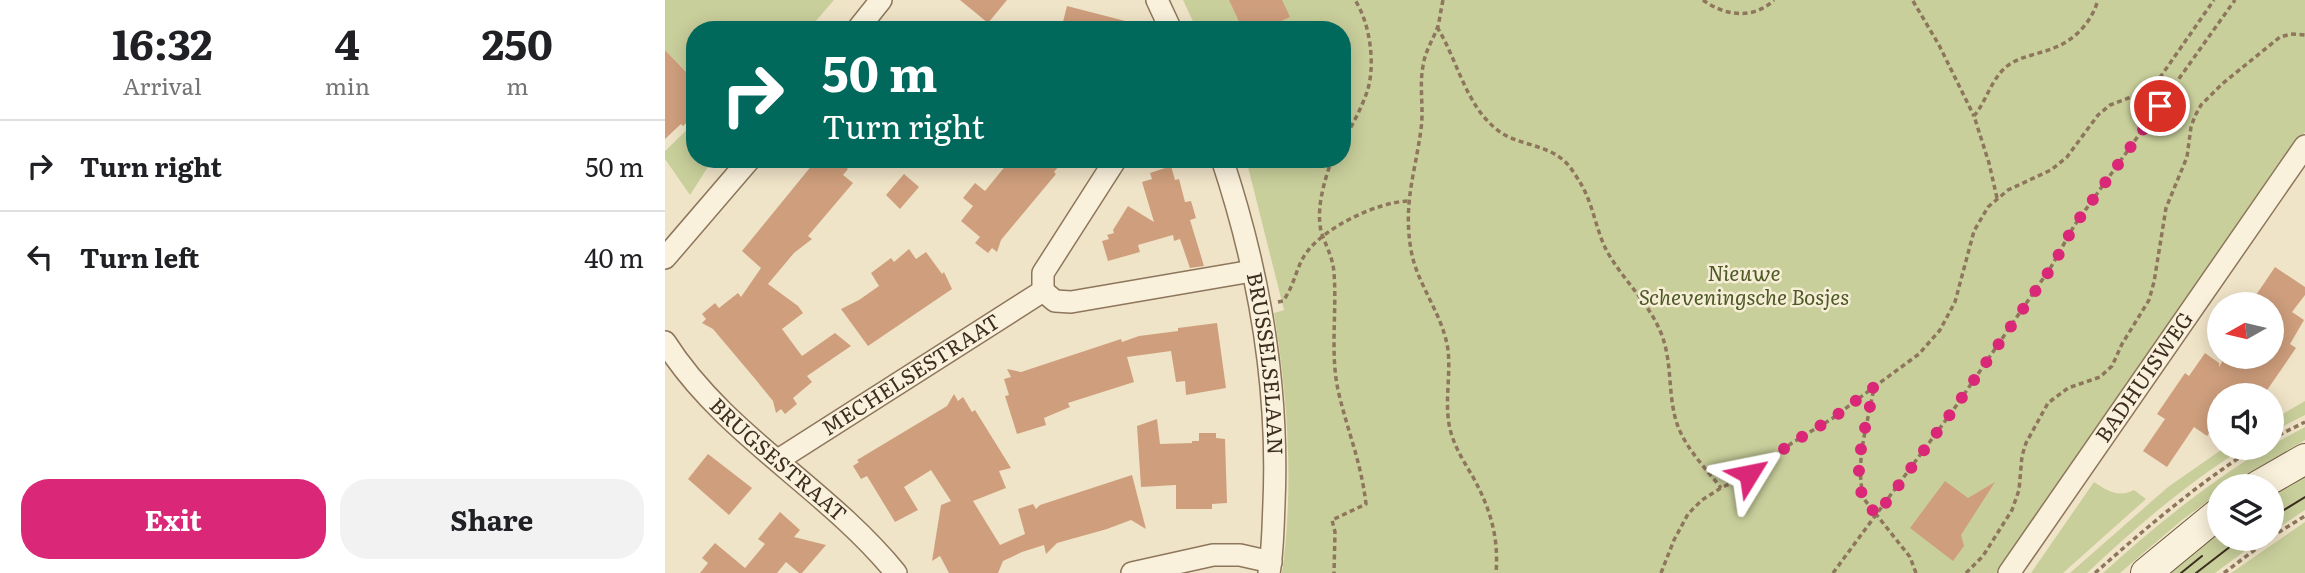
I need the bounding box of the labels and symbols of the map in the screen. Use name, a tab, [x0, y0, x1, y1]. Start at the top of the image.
pin	[2130, 76, 2190, 136]
park label: Nieuwe Scheveningsche Bosjes	[1639, 256, 1849, 311]
street label: BRUSSELSELAAN	[1241, 269, 1293, 456]
north arrow	[2207, 292, 2284, 369]
street label: MECHELSESTRAAT	[815, 304, 1005, 442]
street label: BADHUISWEG	[2086, 304, 2199, 448]
street label: BRUGSESTRAAT	[704, 389, 855, 527]
position arrow	[1712, 437, 1786, 511]

